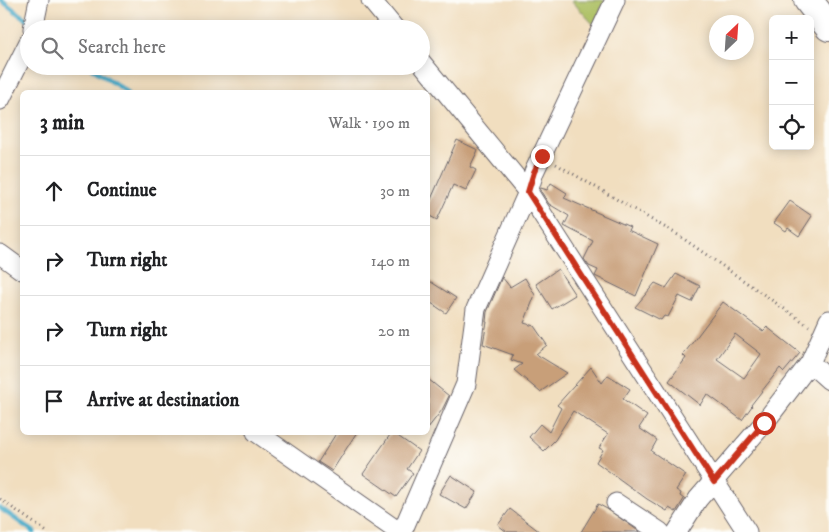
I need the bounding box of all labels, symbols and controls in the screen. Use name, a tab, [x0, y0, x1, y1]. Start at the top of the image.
north arrow	[709, 15, 754, 60]
map controls	[769, 15, 814, 150]
button: +	[769, 15, 814, 60]
search box	[20, 20, 430, 75]
icon: search	[38, 34, 66, 62]
text: Search here	[78, 36, 166, 59]
button: −	[769, 60, 814, 105]
button: locate	[769, 105, 814, 150]
text: 3 min	[40, 110, 85, 136]
text: Walk · 190 m	[328, 113, 410, 133]
route end	[531, 145, 554, 168]
icon: ahead	[40, 177, 68, 205]
text: Continue	[87, 179, 157, 202]
text: 30 m	[380, 181, 410, 201]
icon: right	[40, 247, 68, 275]
text: Turn right	[87, 249, 167, 272]
text: 140 m	[371, 251, 410, 271]
icon: right	[40, 317, 68, 345]
text: Turn right	[87, 319, 167, 342]
text: 20 m	[378, 321, 410, 341]
icon: arrive	[40, 387, 68, 415]
text: Arrive at destination	[87, 389, 239, 412]
route start	[753, 412, 776, 435]

